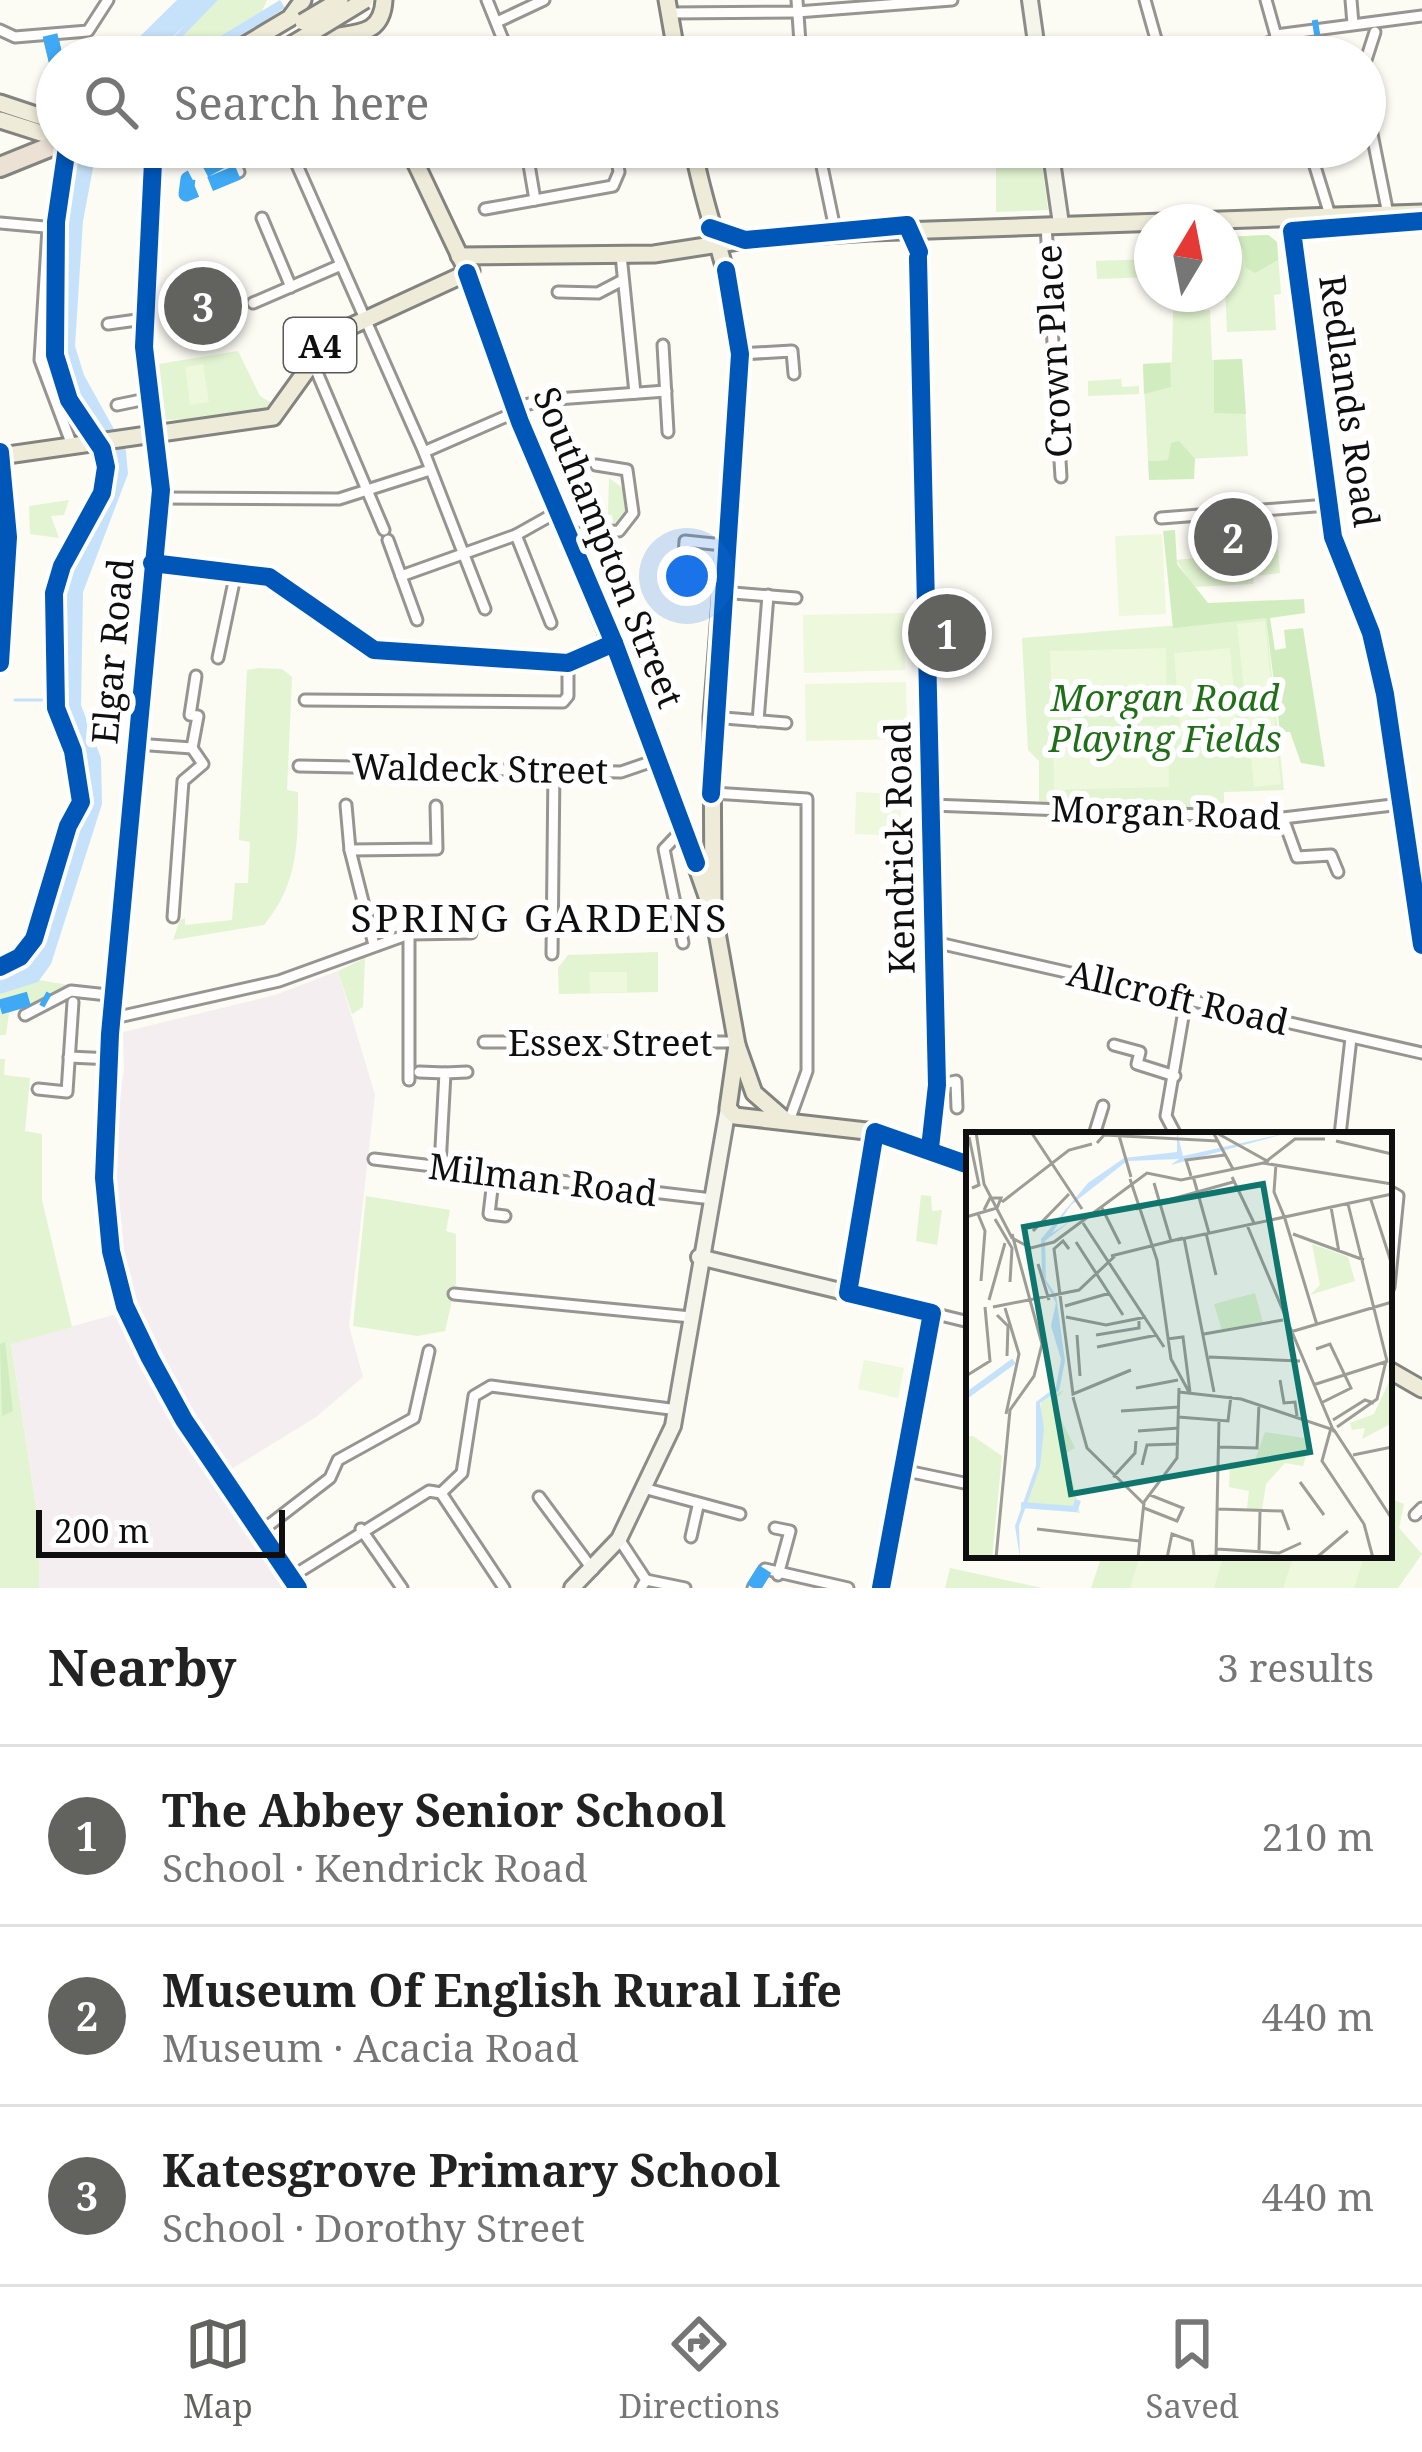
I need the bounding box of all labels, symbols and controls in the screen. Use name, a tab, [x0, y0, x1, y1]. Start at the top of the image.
search box	[36, 36, 1386, 168]
icon: search	[78, 69, 144, 135]
text: Search here	[174, 72, 429, 133]
north arrow	[1134, 204, 1242, 312]
street label: Crown Place	[1023, 243, 1083, 459]
pin: 3	[164, 261, 242, 351]
street label: Redlands Road	[1308, 272, 1392, 530]
road number: A4	[284, 318, 356, 372]
street label: Southampton Street	[522, 379, 696, 715]
pin: 2	[1194, 492, 1272, 582]
your location	[657, 546, 717, 606]
street label: Elgar Road	[79, 556, 145, 746]
pin: 1	[908, 588, 986, 678]
park label: Morgan Road Playing Fields	[1048, 673, 1281, 763]
street label: Kendrick Road	[872, 721, 926, 975]
street label: Waldeck Street	[351, 741, 609, 795]
street label: Morgan Road	[1050, 783, 1282, 841]
district label: SPRING GARDENS	[351, 890, 729, 943]
street label: Allcroft Road	[1063, 948, 1293, 1046]
street label: Essex Street	[508, 1018, 712, 1067]
inset map	[966, 1132, 1392, 1558]
street label: Milman Road	[426, 1141, 660, 1217]
scale bar	[36, 1504, 285, 1557]
text: 200 m	[54, 1508, 149, 1553]
text: Nearby	[48, 1631, 236, 1701]
text: 3 results	[1217, 1640, 1374, 1693]
text: The Abbey Senior School	[162, 1779, 726, 1840]
text: 1	[76, 1809, 98, 1862]
text: 210 m	[1262, 1809, 1374, 1862]
text: School · Kendrick Road	[162, 1840, 588, 1893]
text: Museum Of English Rural Life	[162, 1959, 842, 2020]
text: 2	[76, 1989, 98, 2042]
text: 440 m	[1262, 1989, 1374, 2042]
text: Museum · Acacia Road	[162, 2020, 579, 2073]
text: Katesgrove Primary School	[162, 2139, 780, 2200]
text: 3	[76, 2169, 98, 2222]
text: 440 m	[1262, 2169, 1374, 2222]
text: School · Dorothy Street	[162, 2200, 585, 2253]
tab: Map	[183, 2311, 253, 2428]
tab: Directions	[618, 2311, 780, 2428]
tab: Saved	[1146, 2311, 1239, 2428]

